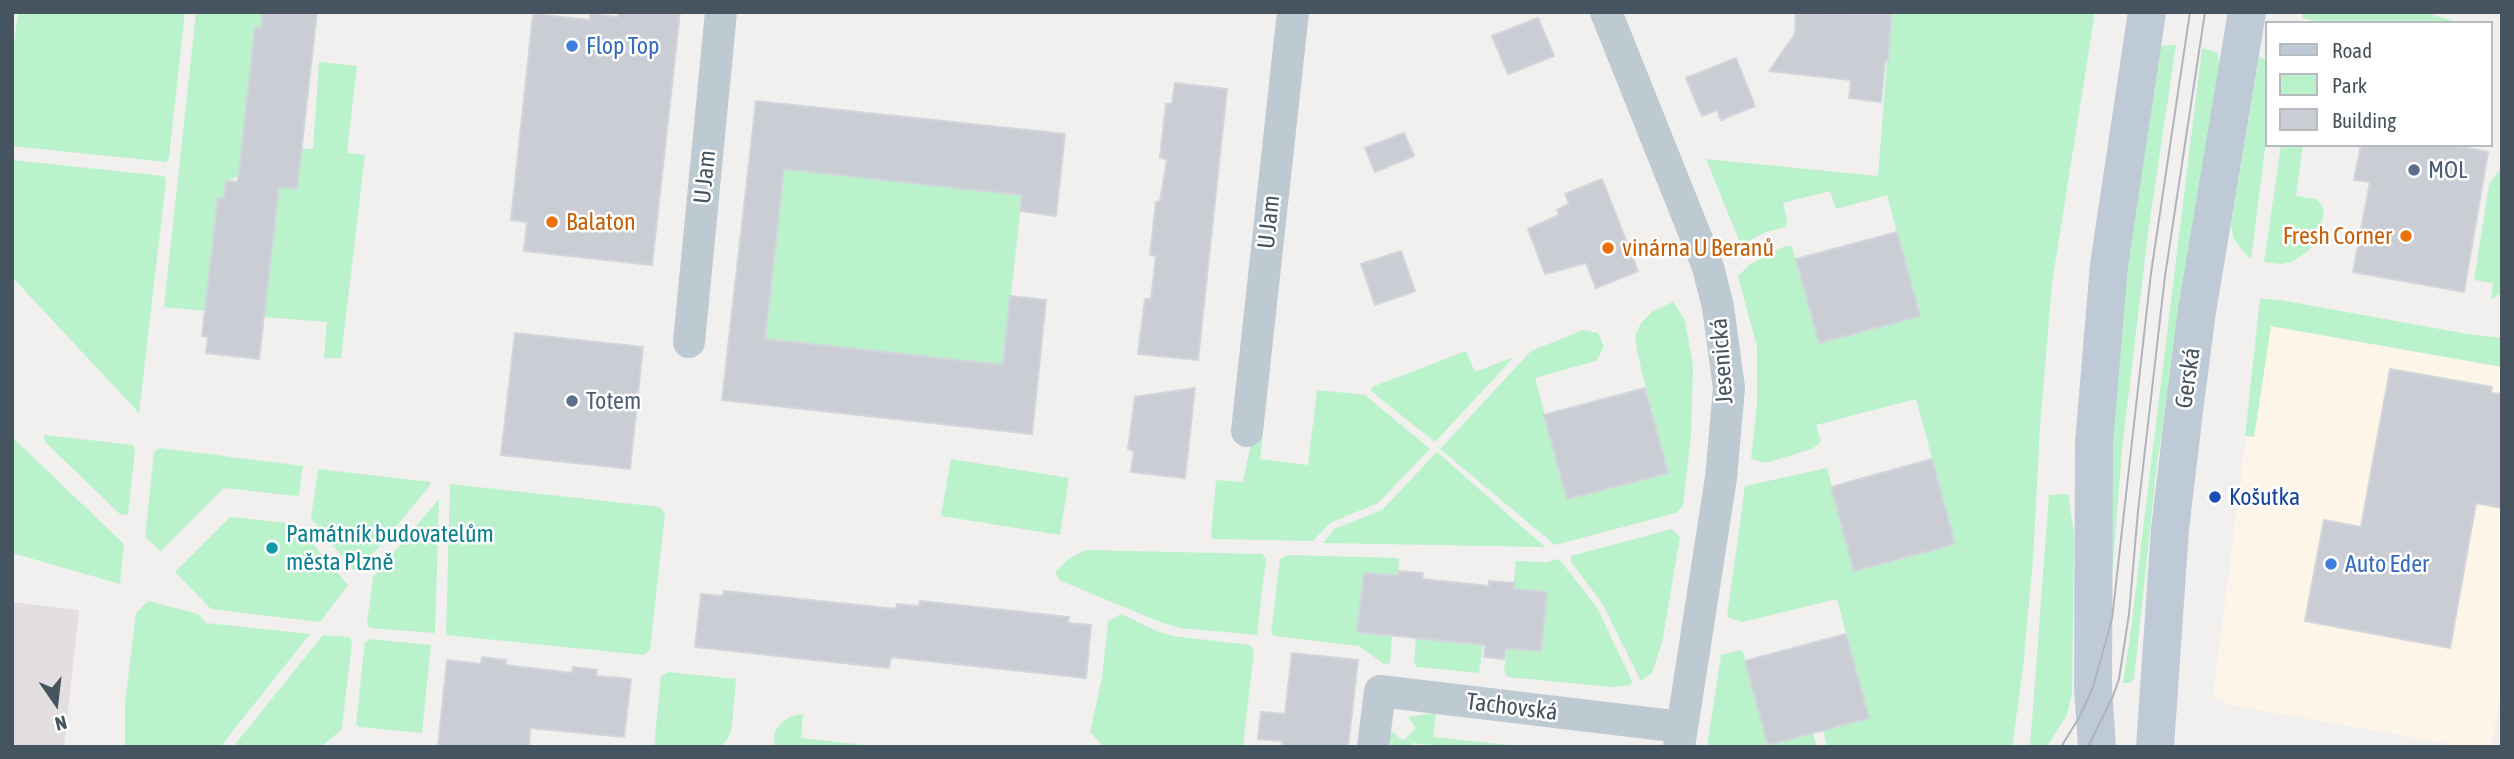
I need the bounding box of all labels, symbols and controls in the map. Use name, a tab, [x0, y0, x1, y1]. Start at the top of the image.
legend	[2266, 21, 2493, 147]
place label: Flop Top	[586, 32, 659, 60]
marker: Flop Top	[564, 38, 580, 54]
text: Road	[2332, 38, 2372, 62]
text: Park	[2332, 73, 2367, 97]
text: Building	[2332, 108, 2396, 132]
street label: U Jam	[688, 149, 722, 205]
place label: MOL	[2428, 156, 2467, 184]
marker: MOL	[2406, 162, 2422, 178]
street label: U Jam	[1252, 194, 1286, 250]
place label: Balaton	[566, 208, 636, 236]
marker: Balaton	[544, 214, 560, 230]
place label: Fresh Corner	[2283, 222, 2392, 250]
marker: Fresh Corner	[2398, 228, 2414, 244]
place label: vinárna U Beranů	[1622, 234, 1774, 262]
marker: vinárna U Beranů	[1600, 240, 1616, 256]
street label: Jesenická	[1705, 317, 1739, 405]
street label: Gerská	[2170, 346, 2206, 410]
place label: Totem	[586, 387, 641, 415]
marker: Totem	[564, 393, 580, 409]
place label: Košutka	[2229, 483, 2300, 511]
marker: Košutka	[2207, 489, 2223, 505]
place label: Památník budovatelům města Plzně	[286, 520, 494, 576]
marker: Památník budovatelům města Plzně	[264, 540, 280, 556]
place label: Auto Eder	[2345, 550, 2429, 578]
marker: Auto Eder	[2323, 556, 2339, 572]
north arrow	[21, 668, 91, 738]
street label: Tachovská	[1465, 687, 1559, 727]
text: N	[53, 711, 69, 735]

